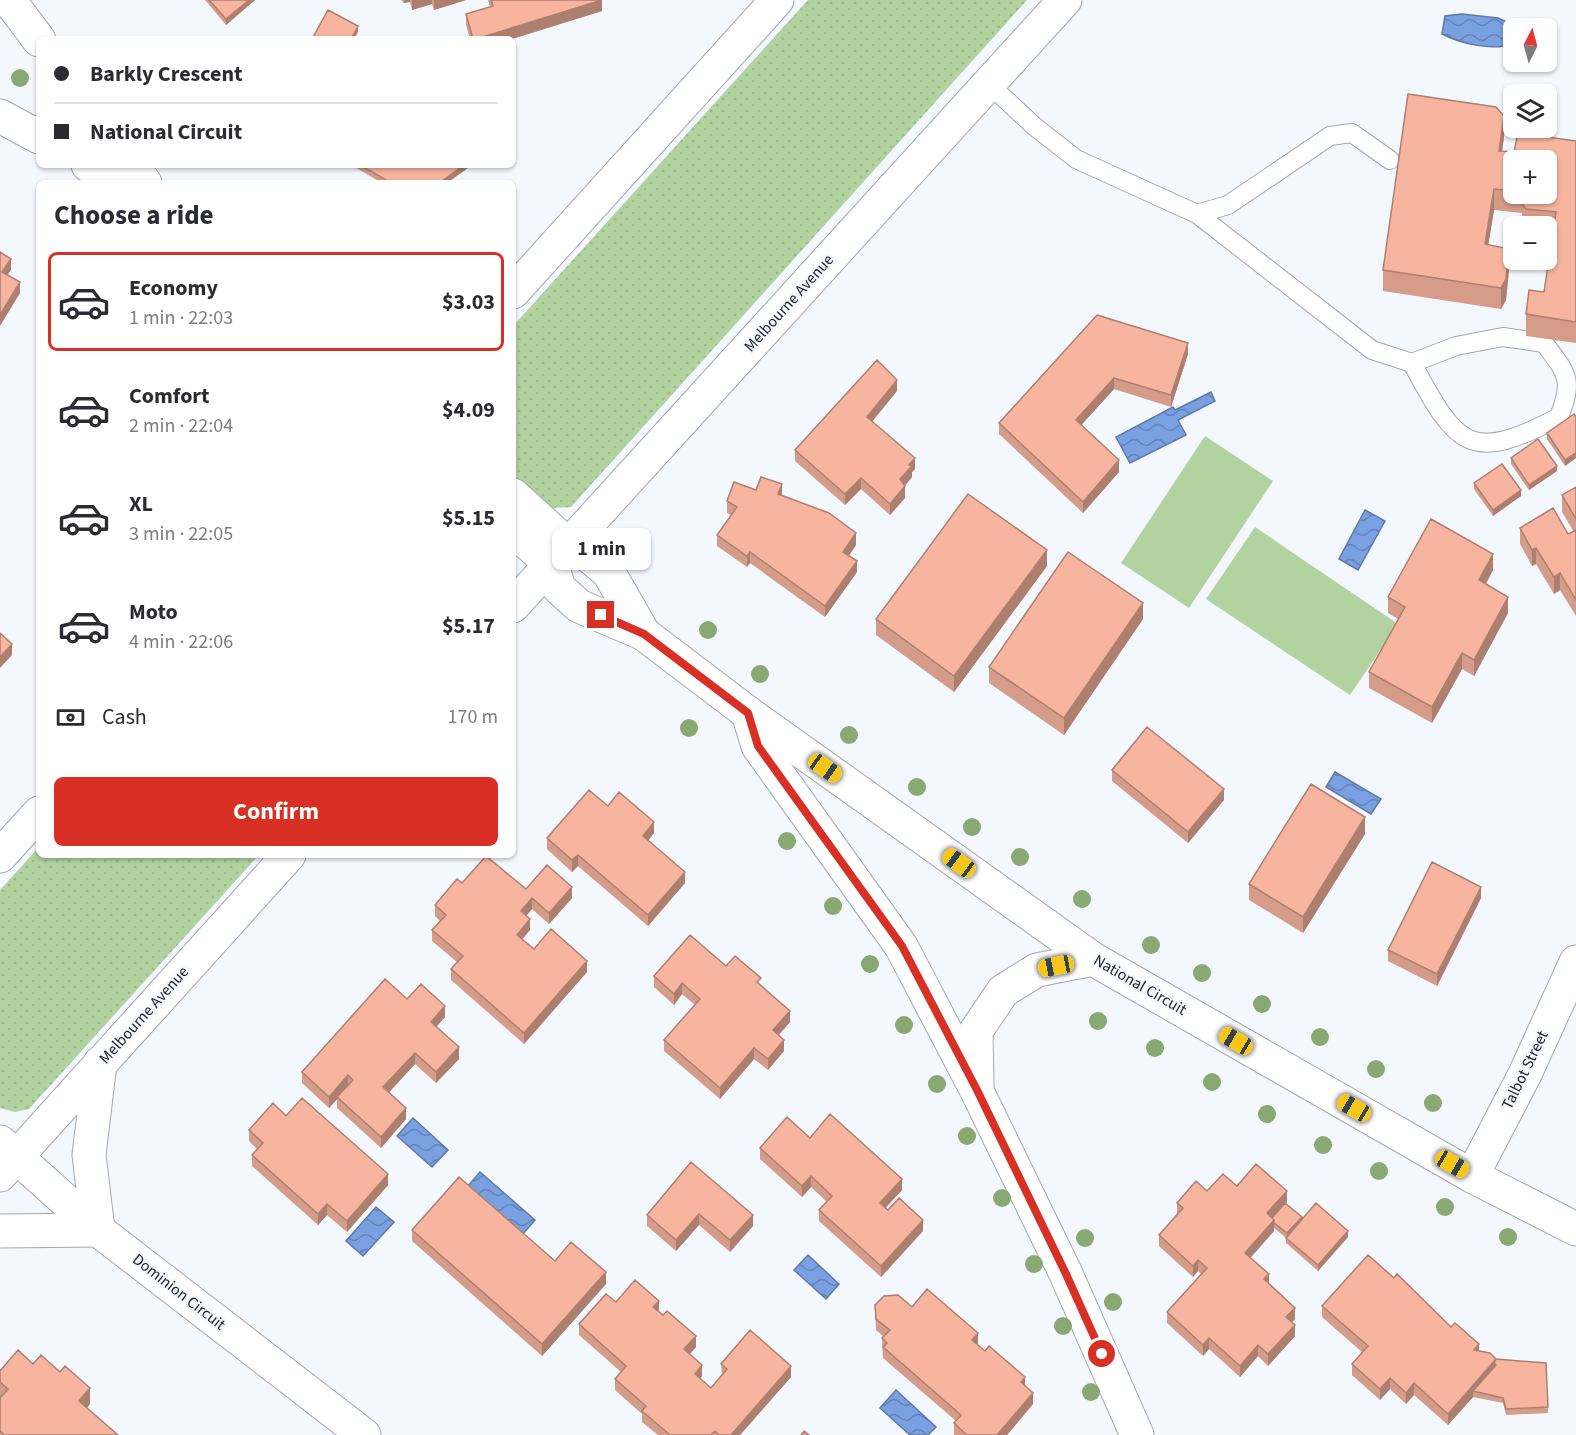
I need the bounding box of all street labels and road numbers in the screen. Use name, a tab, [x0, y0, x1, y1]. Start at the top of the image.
street label: Melbourne Avenue	[739, 249, 839, 357]
street label: National Circuit	[1089, 949, 1191, 1021]
street label: Melbourne Avenue	[94, 961, 194, 1069]
street label: Talbot Street	[1496, 1026, 1554, 1113]
street label: Dominion Circuit	[128, 1249, 231, 1336]

